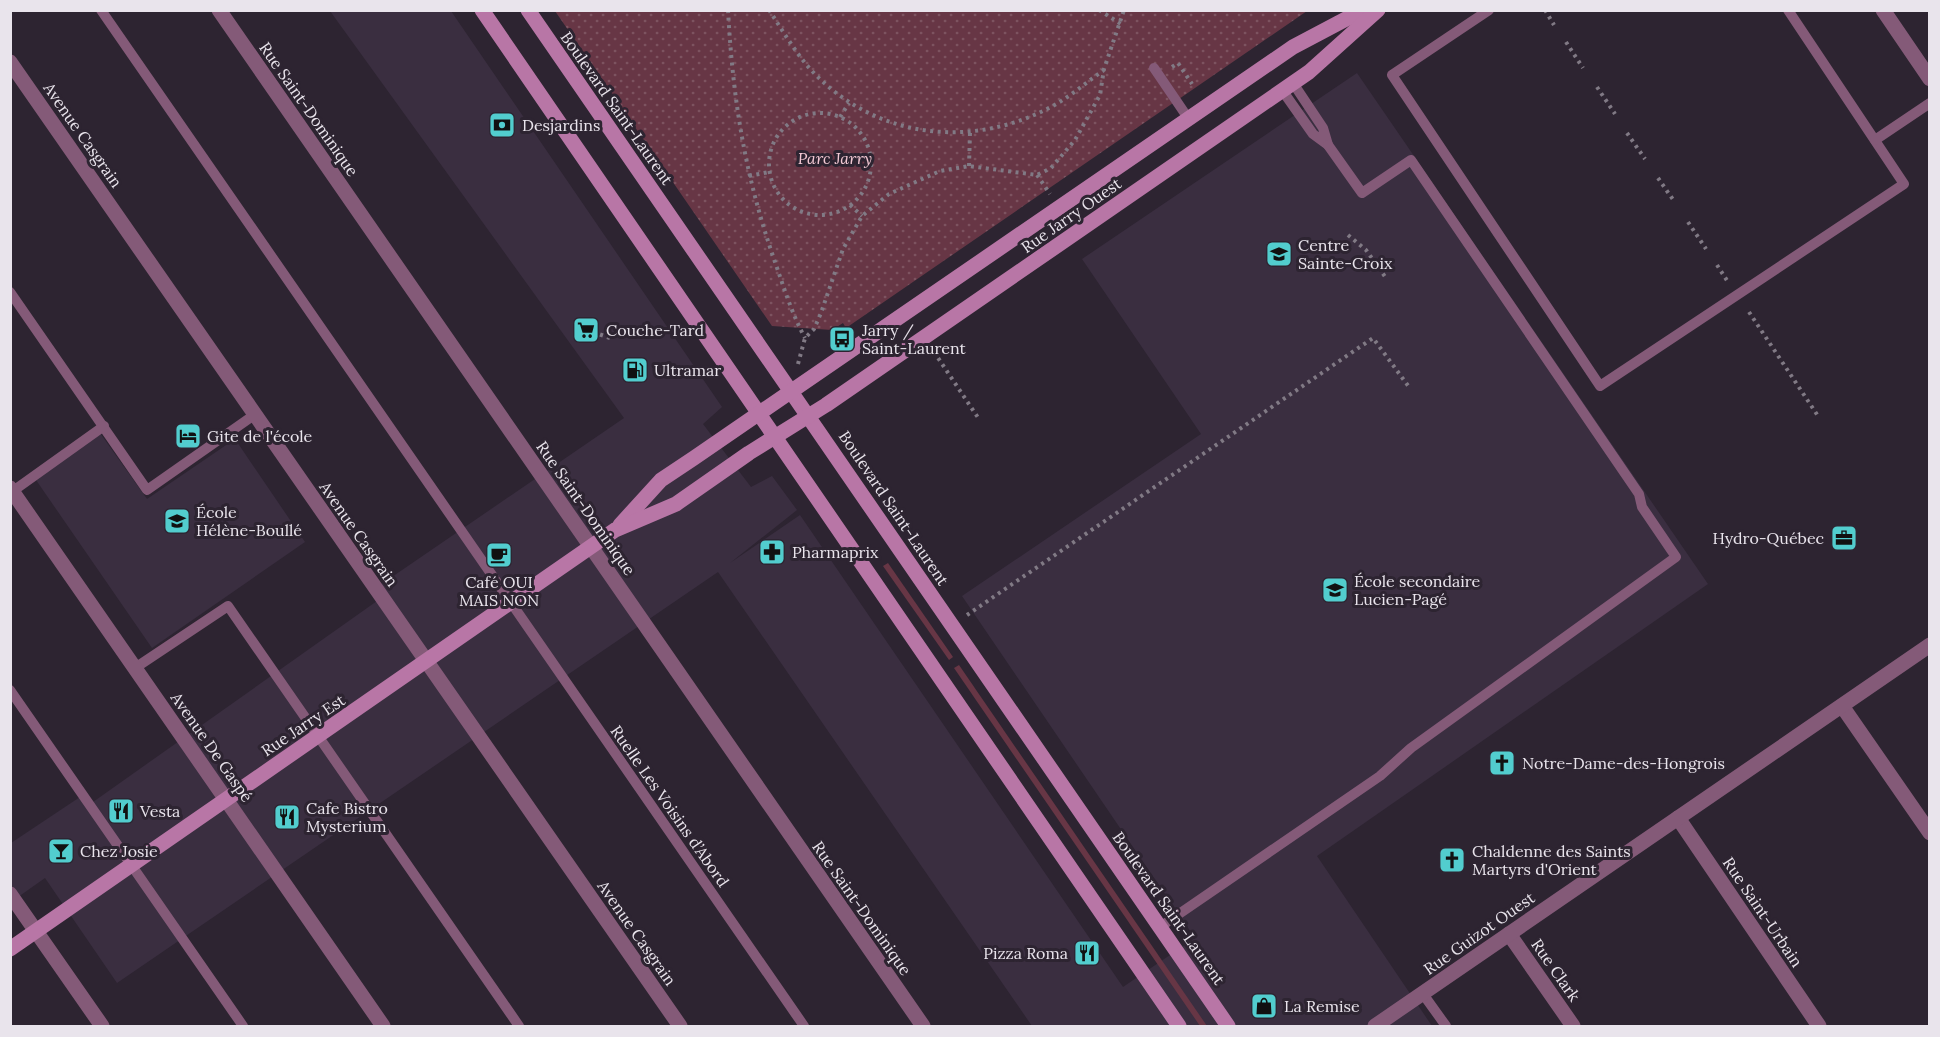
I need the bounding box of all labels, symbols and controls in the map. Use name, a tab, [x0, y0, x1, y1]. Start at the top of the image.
street label: Boulevard Saint-Laurent	[557, 28, 678, 189]
street label: Rue Saint-Dominique	[255, 38, 363, 180]
street label: Avenue Casgrain	[39, 78, 127, 192]
bank icon: Desjardins	[487, 110, 517, 140]
place label: Desjardins	[522, 115, 600, 135]
park label: Parc Jarry	[798, 148, 872, 168]
street label: Rue Jarry Ouest	[1017, 173, 1126, 257]
place label: Centre Sainte-Croix	[1298, 235, 1393, 273]
school or university icon: Centre Sainte-Croix	[1264, 239, 1294, 269]
supermarket icon: Couche-Tard	[571, 315, 601, 345]
place label: Couche-Tard	[606, 320, 705, 340]
place label: Jarry / Saint-Laurent	[861, 320, 967, 358]
bus stop icon: Jarry / Saint-Laurent	[827, 324, 857, 354]
fuel station icon: Ultramar	[620, 355, 650, 385]
place label: Ultramar	[654, 360, 721, 380]
hotel icon: Gite de l'école	[173, 421, 203, 451]
place label: Gite de l'école	[207, 426, 313, 446]
street label: Boulevard Saint-Laurent	[835, 427, 954, 590]
street label: Rue Saint-Dominique	[532, 437, 640, 579]
street label: Avenue Casgrain	[315, 477, 403, 591]
place label: École Hélène-Boullé	[196, 502, 302, 540]
school or university icon: École Hélène-Boullé	[162, 506, 192, 536]
office icon: Hydro-Québec	[1829, 523, 1859, 553]
place label: Hydro-Québec	[1713, 528, 1824, 548]
pharmacy icon: Pharmaprix	[757, 537, 787, 567]
cafe icon: Café OUI MAIS NON	[484, 540, 514, 570]
place label: Pharmaprix	[792, 542, 879, 562]
place label: École secondaire Lucien-Pagé	[1354, 571, 1481, 609]
place label: Café OUI MAIS NON	[459, 572, 539, 610]
school or university icon: École secondaire Lucien-Pagé	[1320, 575, 1350, 605]
street label: Avenue De Gaspé	[166, 687, 257, 806]
street label: Rue Jarry Est	[257, 689, 349, 760]
street label: Ruelle Les Voisins d’Abord	[606, 721, 734, 891]
church icon: Notre-Dame-des-Hongrois	[1487, 748, 1517, 778]
place label: Notre-Dame-des-Hongrois	[1522, 753, 1725, 773]
restaurant icon: Vesta	[106, 796, 136, 826]
place label: Cafe Bistro Mysterium	[306, 798, 388, 836]
place label: Vesta	[139, 801, 180, 821]
restaurant icon: Cafe Bistro Mysterium	[272, 802, 302, 832]
street label: Boulevard Saint-Laurent	[1109, 828, 1230, 989]
bar icon: Chez Josie	[46, 836, 76, 866]
street label: Rue Saint-Dominique	[808, 837, 916, 979]
place label: Chez Josie	[80, 841, 158, 861]
place label: Chaldenne des Saints Martyrs d'Orient	[1472, 841, 1631, 879]
church icon: Chaldenne des Saints Martyrs d'Orient	[1437, 845, 1467, 875]
street label: Rue Saint-Urbain	[1719, 853, 1807, 971]
street label: Avenue Casgrain	[593, 876, 681, 990]
street label: Rue Guizot Ouest	[1420, 887, 1539, 979]
street label: Rue Clark	[1527, 935, 1585, 1005]
restaurant icon: Pizza Roma	[1072, 938, 1102, 968]
place label: Pizza Roma	[983, 943, 1068, 963]
shop icon: La Remise	[1249, 991, 1279, 1021]
place label: La Remise	[1284, 996, 1360, 1016]

